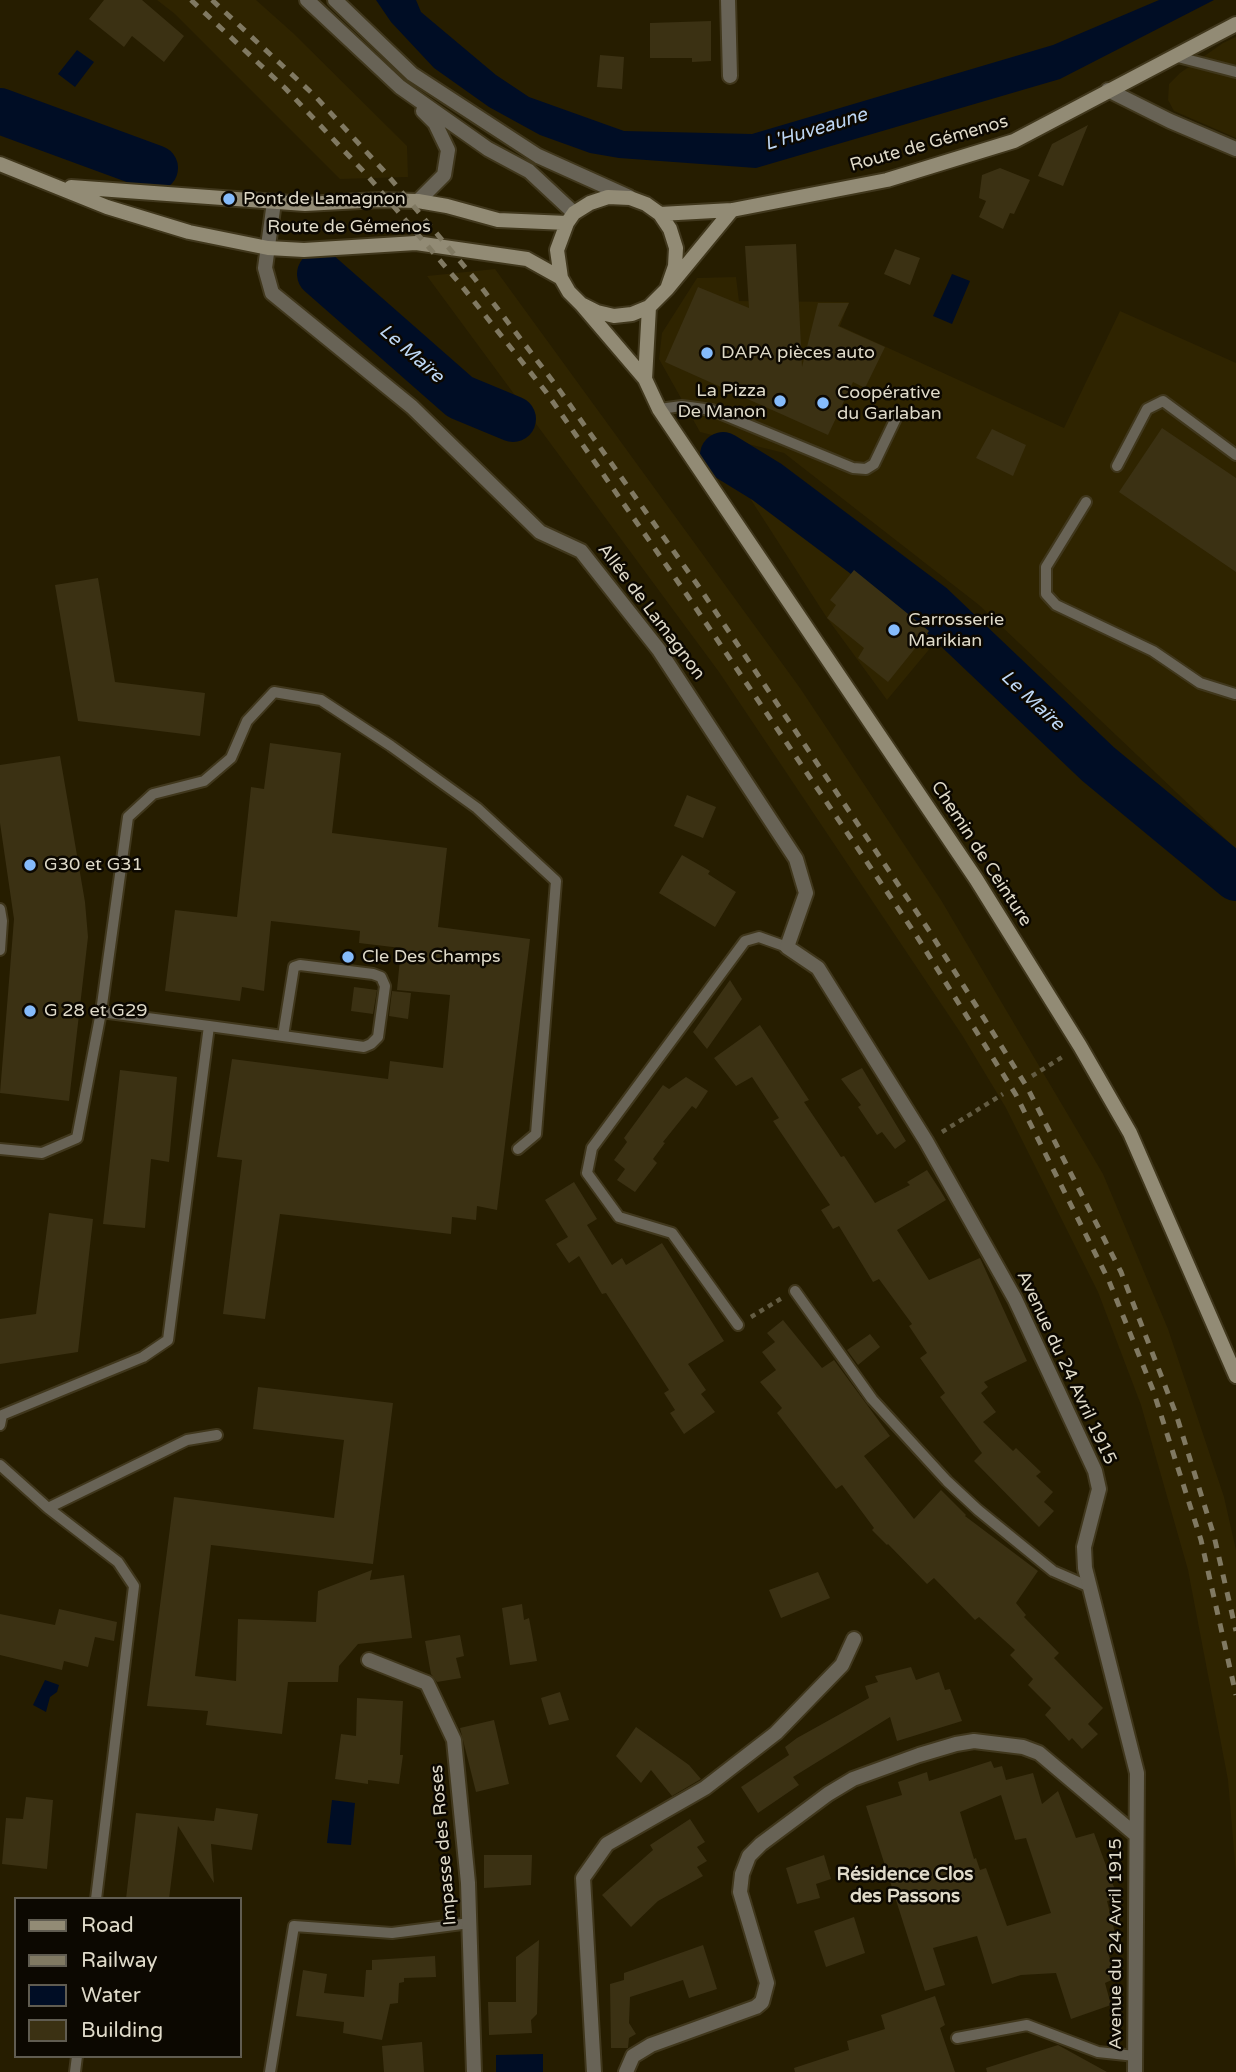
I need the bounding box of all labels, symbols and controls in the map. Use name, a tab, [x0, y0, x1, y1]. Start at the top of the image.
water label: L'Huveaune	[762, 104, 870, 156]
street label: Route de Gémenos	[847, 111, 1011, 177]
place label: Pont de Lamagnon	[243, 188, 406, 210]
marker: Pont de Lamagnon	[221, 191, 237, 207]
street label: Route de Gémenos	[267, 216, 431, 238]
water label: Le Maïre	[374, 320, 448, 388]
place label: DAPA pièces auto	[721, 342, 875, 364]
marker: DAPA pièces auto	[699, 345, 715, 361]
place label: La Pizza De Manon	[678, 380, 766, 422]
place label: Coopérative du Garlaban	[837, 382, 942, 424]
marker: La Pizza De Manon	[772, 393, 788, 409]
marker: Coopérative du Garlaban	[815, 395, 831, 411]
street label: Allée de Lamagnon	[593, 540, 709, 684]
place label: Carrosserie Marikian	[908, 609, 1004, 652]
marker: Carrosserie Marikian	[886, 622, 902, 638]
water label: Le Maïre	[996, 666, 1068, 736]
street label: Chemin de Ceinture	[926, 777, 1036, 931]
place label: G30 et G31	[44, 854, 143, 876]
marker: G30 et G31	[22, 857, 38, 873]
place label: Cle Des Champs	[362, 946, 501, 968]
marker: Cle Des Champs	[340, 949, 356, 965]
place label: G 28 et G29	[44, 1000, 148, 1022]
marker: G 28 et G29	[22, 1003, 38, 1019]
street label: Avenue du 24 Avril 1915	[1012, 1268, 1120, 1468]
street label: Impasse des Roses	[426, 1764, 462, 1926]
street label: Avenue du 24 Avril 1915	[1105, 1838, 1127, 2050]
district label: Résidence Clos des Passons	[837, 1864, 973, 1908]
legend	[14, 1897, 242, 2058]
text: Road	[81, 1913, 134, 1938]
text: Railway	[81, 1948, 158, 1973]
text: Water	[81, 1983, 141, 2008]
text: Building	[81, 2018, 163, 2043]

